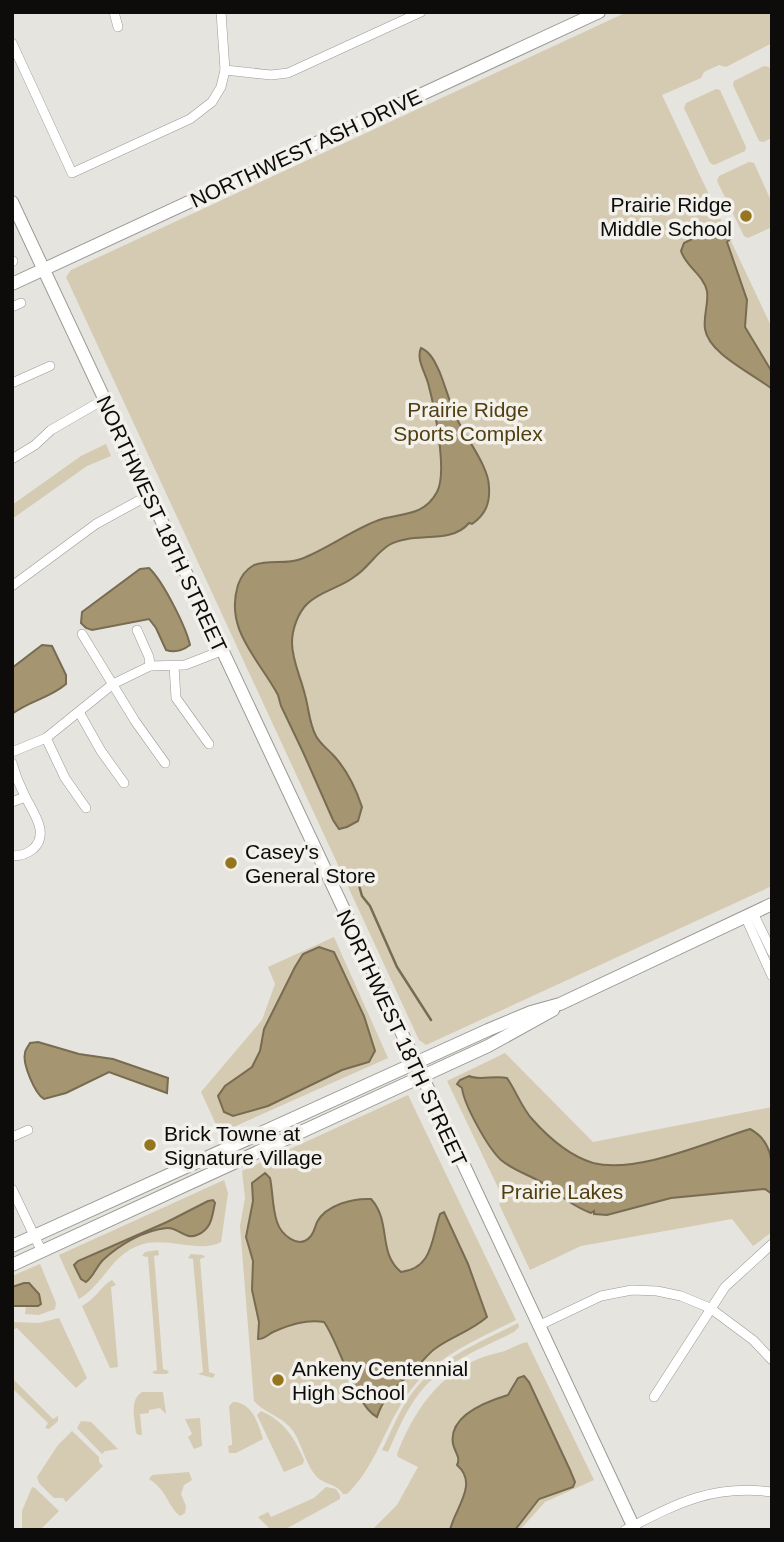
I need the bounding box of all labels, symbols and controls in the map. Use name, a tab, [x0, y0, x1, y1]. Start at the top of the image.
street label: NORTHWEST ASH DRIVE	[187, 84, 425, 212]
place label: Prairie Ridge Middle School	[600, 193, 732, 240]
marker: Prairie Ridge Middle School	[738, 208, 754, 224]
street label: NORTHWEST 18TH STREET	[92, 392, 232, 656]
park label: Prairie Ridge Sports Complex	[393, 398, 543, 445]
place label: Casey's General Store	[245, 840, 376, 887]
marker: Casey's General Store	[223, 855, 239, 871]
street label: NORTHWEST 18TH STREET	[332, 906, 472, 1170]
place label: Brick Towne at Signature Village	[164, 1122, 322, 1169]
marker: Brick Towne at Signature Village	[142, 1137, 158, 1153]
park label: Prairie Lakes	[501, 1180, 623, 1203]
place label: Ankeny Centennial High School	[292, 1357, 468, 1404]
marker: Ankeny Centennial High School	[270, 1372, 286, 1388]

